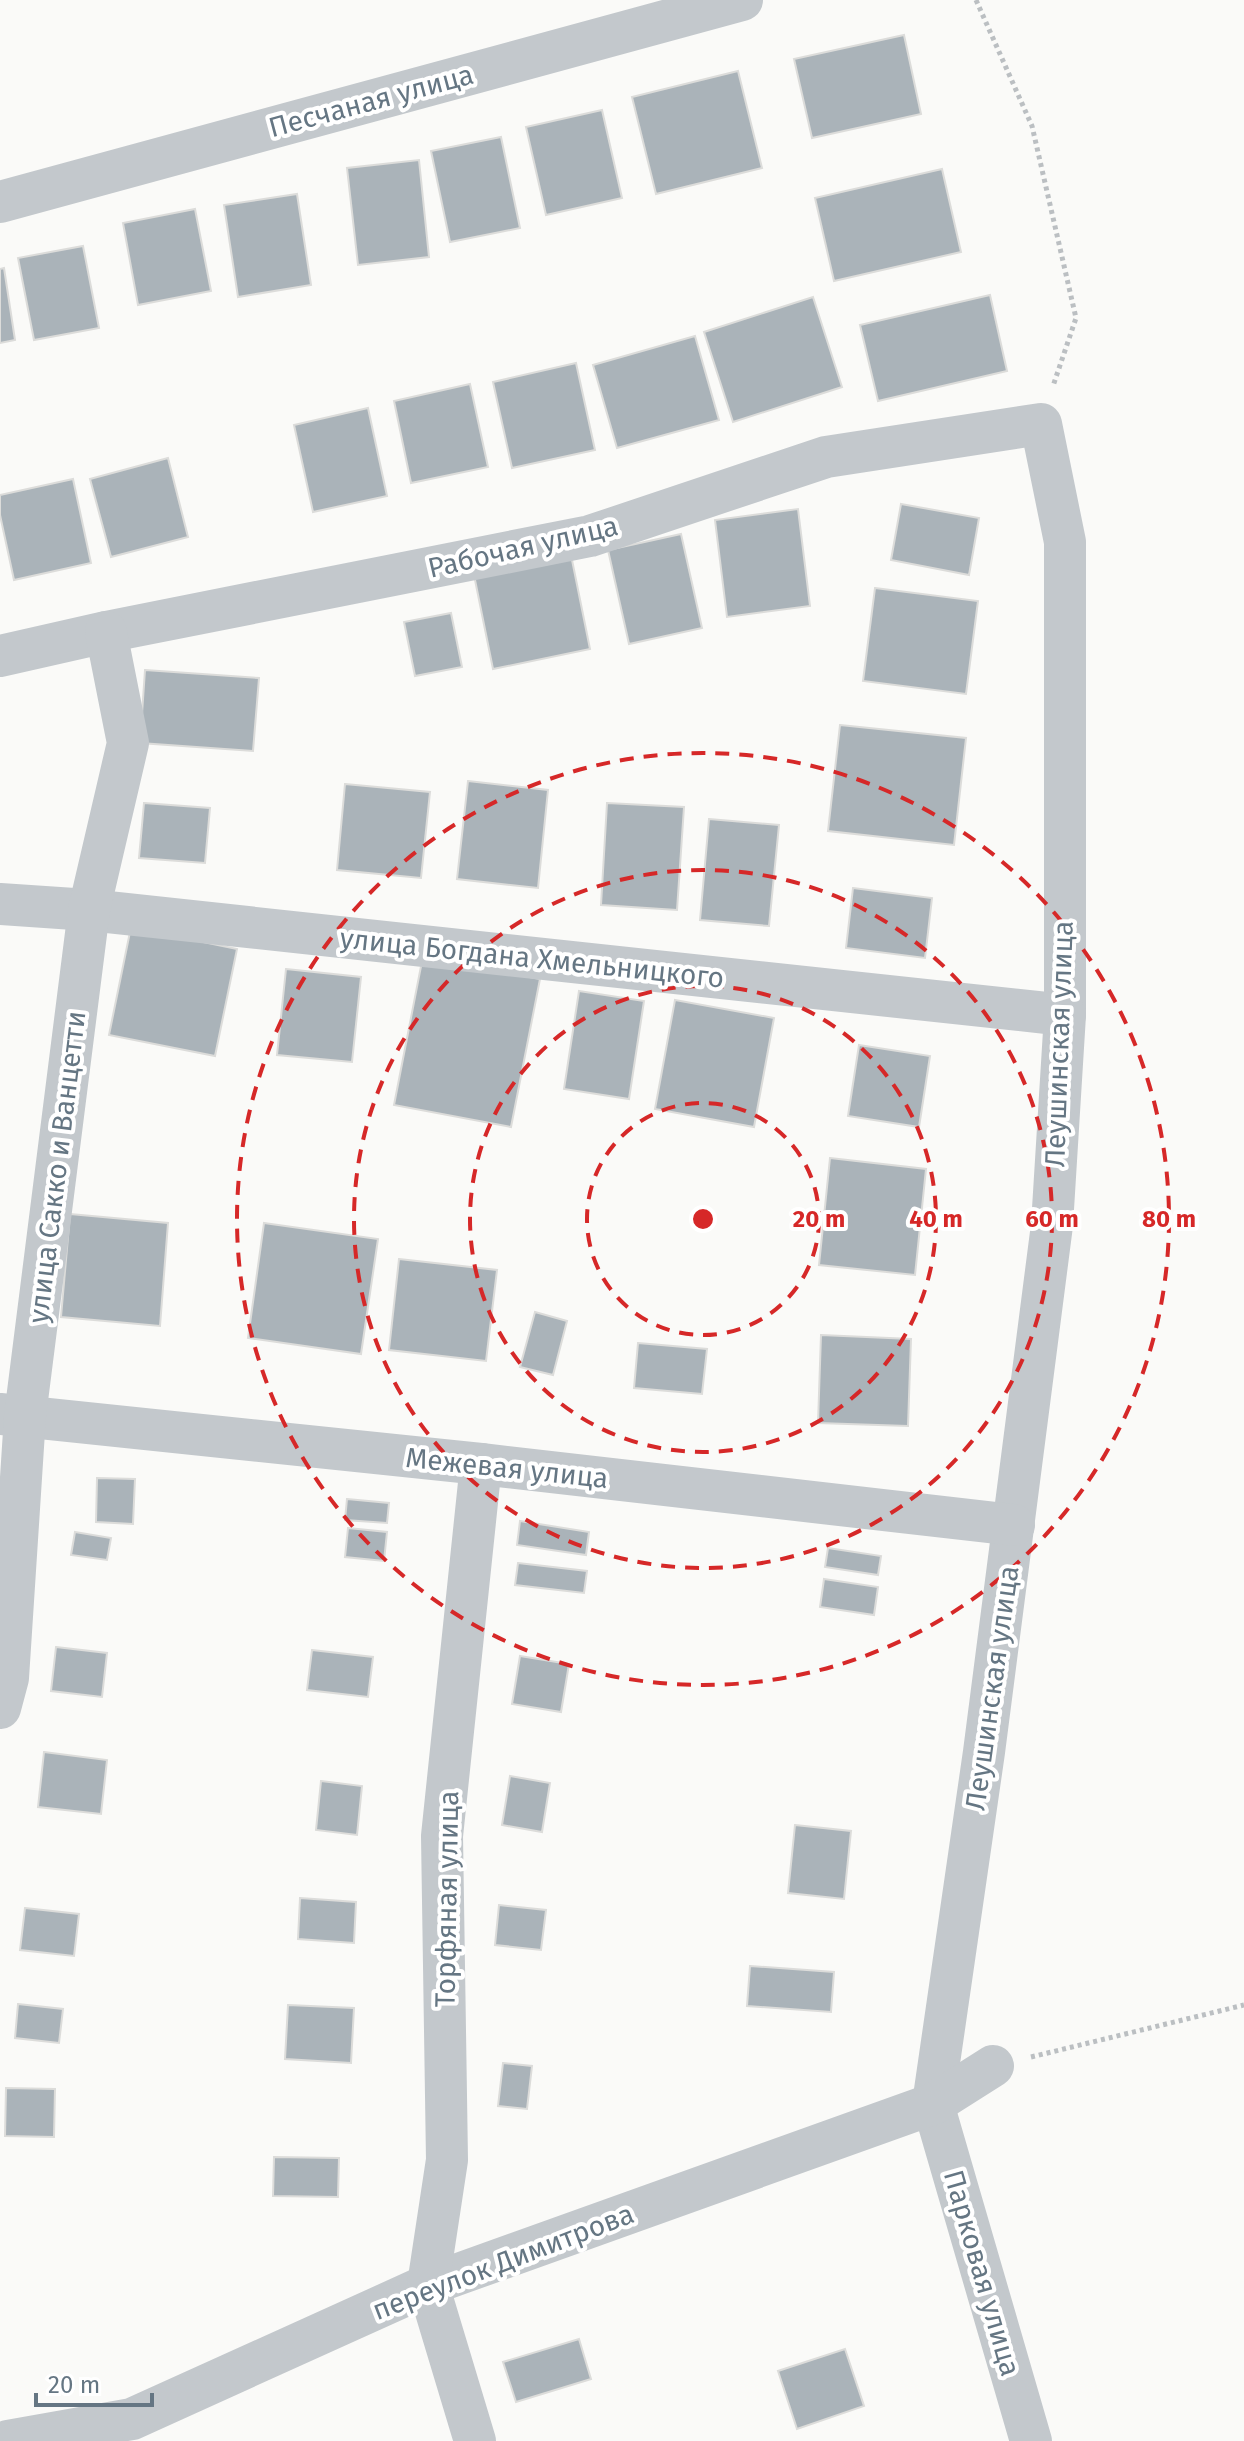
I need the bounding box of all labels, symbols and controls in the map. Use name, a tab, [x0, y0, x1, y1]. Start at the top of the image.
street label: Песчаная улица	[265, 58, 477, 144]
street label: Рабочая улица	[425, 509, 621, 585]
street label: Леушинская улица	[1038, 920, 1080, 1168]
street label: улица Богдана Хмельницкого	[338, 921, 726, 995]
street label: улица Сакко и Ванцетти	[21, 1009, 93, 1325]
centre of rings	[689, 1205, 717, 1233]
text: 20 m	[793, 1205, 845, 1233]
text: 40 m	[909, 1205, 963, 1233]
text: 60 m	[1025, 1205, 1079, 1233]
text: 80 m	[1142, 1205, 1196, 1233]
street label: Межевая улица	[404, 1441, 610, 1495]
street label: Леушинская улица	[958, 1564, 1026, 1812]
street label: Торфяная улица	[429, 1790, 465, 2008]
street label: Парковая улица	[937, 2166, 1027, 2380]
street label: переулок Димитрова	[368, 2197, 638, 2327]
scale bar	[36, 2357, 152, 2407]
text: 20 m	[48, 2371, 100, 2399]

